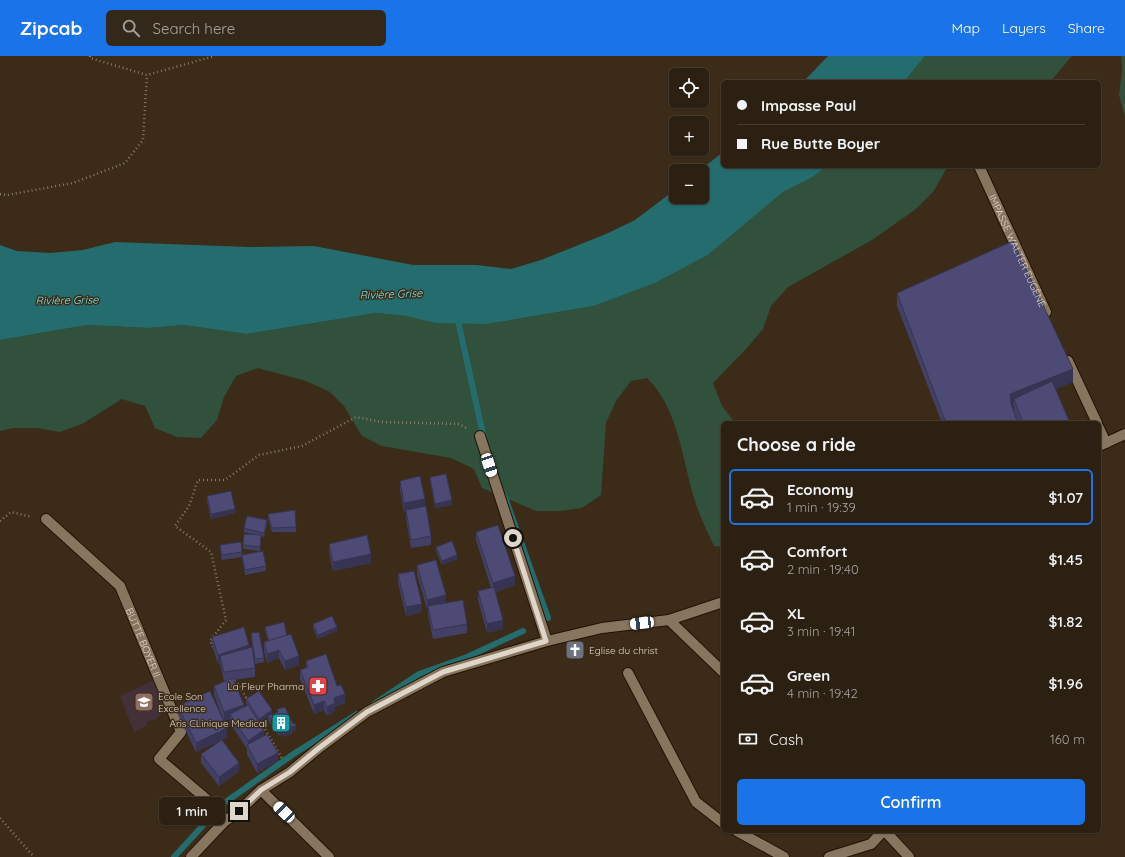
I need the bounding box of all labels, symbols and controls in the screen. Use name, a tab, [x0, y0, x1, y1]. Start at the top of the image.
search box	[106, 10, 386, 46]
text: Zipcab	[20, 16, 82, 40]
icon: search	[120, 17, 142, 39]
text: Search here	[152, 19, 235, 38]
text: Map	[951, 19, 980, 37]
text: Layers	[1002, 19, 1046, 37]
text: Share	[1068, 19, 1105, 37]
map controls	[669, 68, 709, 204]
button: locate	[669, 68, 709, 108]
text: Impasse Paul	[761, 96, 856, 115]
button: +	[669, 116, 709, 156]
text: Rue Butte Boyer	[761, 134, 880, 153]
button: −	[669, 164, 709, 204]
street label: IMPASSE WALTER EUGÈNE	[986, 192, 1049, 309]
water label: Rivière Grise	[359, 286, 423, 302]
water label: Rivière Grise	[35, 292, 99, 308]
text: Choose a ride	[737, 433, 856, 456]
car	[480, 452, 498, 478]
icon: car	[739, 479, 775, 515]
text: Economy	[787, 480, 854, 499]
text: $1.07	[1049, 488, 1083, 507]
text: 1 min · 19:39	[787, 499, 856, 515]
route start	[504, 529, 522, 547]
icon: car	[739, 541, 775, 577]
text: Comfort	[787, 542, 848, 561]
text: $1.45	[1048, 550, 1083, 569]
text: 2 min · 19:40	[787, 561, 859, 577]
icon: car	[739, 603, 775, 639]
text: XL	[787, 604, 805, 623]
street label: BUTTE BOYER II	[123, 606, 164, 679]
text: $1.82	[1048, 612, 1083, 631]
car	[629, 616, 655, 630]
text: 3 min · 19:41	[787, 623, 855, 639]
church icon: Eglise du christ	[564, 639, 586, 661]
place label: Eglise du christ	[589, 644, 659, 657]
icon: car	[739, 665, 775, 701]
text: Green	[787, 666, 830, 685]
text: $1.96	[1048, 674, 1083, 693]
pharmacy icon: La Fleur Pharma	[307, 675, 329, 697]
place label: La Fleur Pharma	[227, 680, 304, 693]
text: 4 min · 19:42	[787, 685, 858, 701]
place label: Ecole Son Excellence	[158, 690, 206, 715]
school or university icon: Ecole Son Excellence	[133, 691, 155, 713]
building icon: Aris CLinique Medical	[270, 712, 292, 734]
place label: Aris CLinique Medical	[169, 717, 267, 730]
icon: cash	[737, 728, 759, 750]
text: Cash	[769, 730, 803, 749]
text: 160 m	[1050, 731, 1085, 747]
button: Confirm	[737, 779, 1085, 825]
callout: 1 min	[159, 797, 225, 825]
car	[271, 799, 297, 825]
route end	[230, 802, 248, 820]
text: 1 min	[176, 803, 208, 819]

